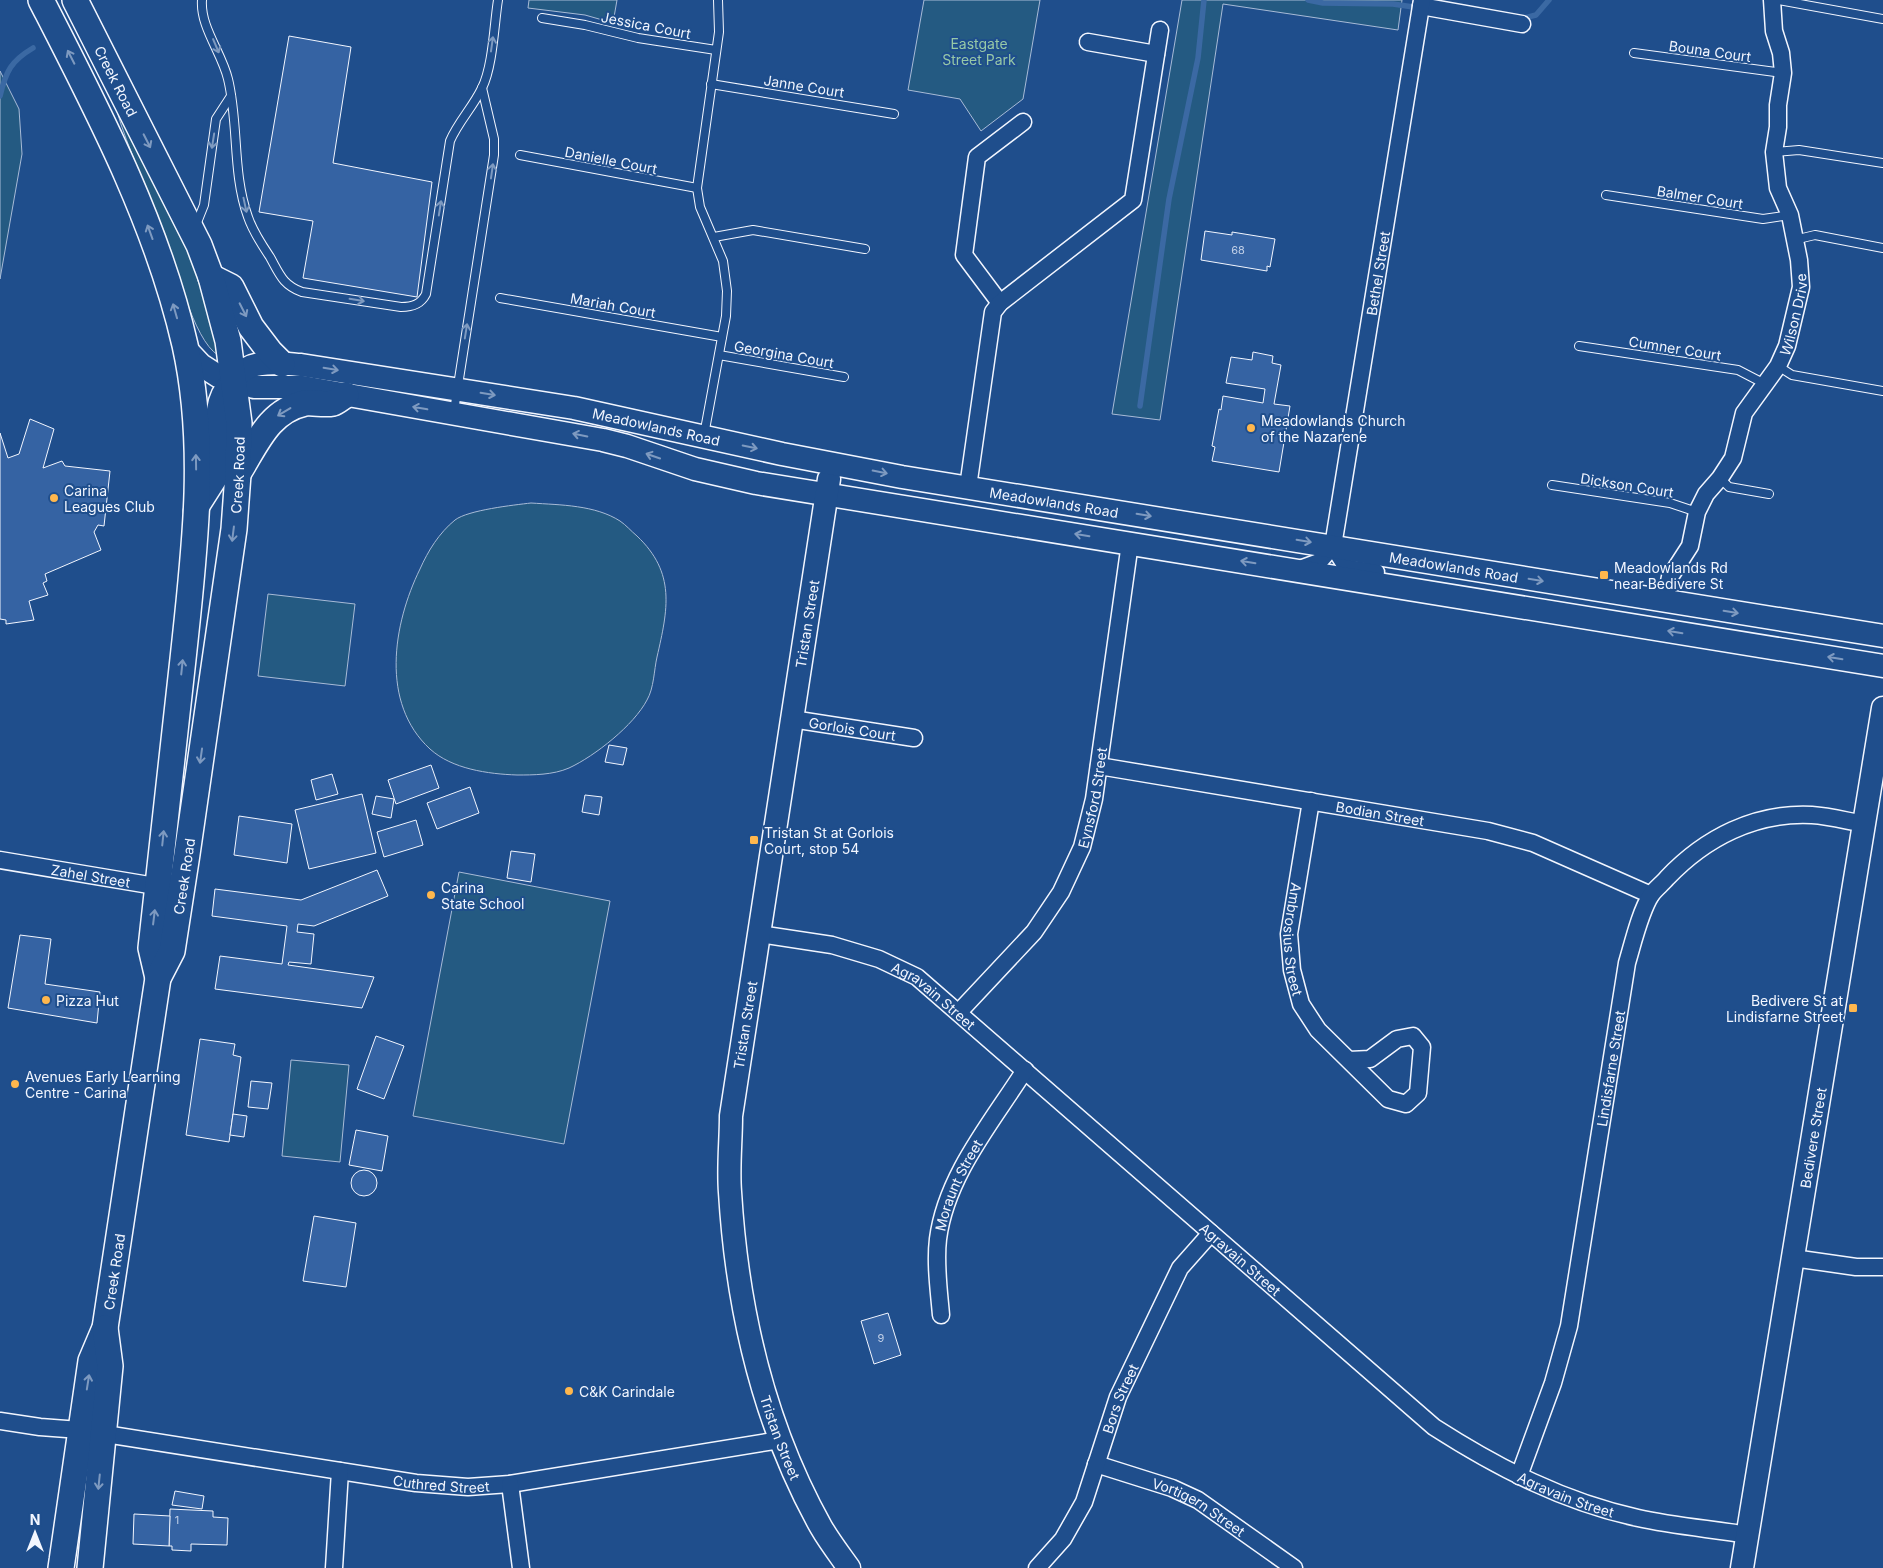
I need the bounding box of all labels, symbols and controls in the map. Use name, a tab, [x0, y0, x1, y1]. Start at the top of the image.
street label: Jessica Court	[600, 8, 693, 42]
park label: Eastgate Street Park	[942, 35, 1016, 68]
one-way arrow	[487, 37, 497, 53]
street label: Bouna Court	[1668, 37, 1753, 65]
one-way arrow	[212, 38, 221, 53]
street label: Creek Road	[91, 43, 141, 119]
one-way arrow	[65, 50, 75, 65]
street label: Janne Court	[762, 71, 846, 101]
one-way arrow	[208, 132, 218, 148]
one-way arrow	[143, 133, 152, 148]
street label: Danielle Court	[563, 143, 659, 177]
one-way arrow	[487, 163, 497, 179]
street label: Balmer Court	[1656, 182, 1745, 212]
one-way arrow	[241, 197, 250, 213]
one-way arrow	[435, 201, 445, 217]
one-way arrow	[145, 225, 154, 240]
street label: Bethel Street	[1362, 229, 1393, 317]
house number: 68	[1231, 243, 1245, 257]
street label: Wilson Drive	[1775, 273, 1810, 358]
street label: Mariah Court	[569, 289, 657, 321]
one-way arrow	[348, 296, 364, 306]
one-way arrow	[238, 303, 248, 318]
one-way arrow	[170, 304, 180, 320]
one-way arrow	[461, 323, 471, 339]
street label: Cumner Court	[1628, 332, 1723, 364]
street label: Georgina Court	[733, 337, 836, 371]
one-way arrow	[322, 364, 338, 374]
one-way arrow	[480, 389, 496, 399]
one-way arrow	[412, 402, 428, 412]
street label: Meadowlands Road	[591, 404, 722, 449]
one-way arrow	[278, 407, 292, 417]
place label: Meadowlands Church of the Nazarene	[1261, 412, 1406, 445]
marker: Meadowlands Church of the Nazarene	[1245, 422, 1257, 434]
one-way arrow	[572, 430, 588, 439]
street label: Creek Road	[227, 436, 247, 514]
one-way arrow	[742, 443, 758, 452]
one-way arrow	[646, 450, 662, 460]
one-way arrow	[191, 454, 201, 470]
one-way arrow	[872, 468, 888, 478]
street label: Dickson Court	[1579, 469, 1675, 501]
place label: Carina Leagues Club	[64, 482, 155, 515]
street label: Meadowlands Road	[988, 483, 1120, 520]
marker: Carina Leagues Club	[48, 492, 60, 504]
one-way arrow	[1136, 511, 1152, 521]
one-way arrow	[228, 525, 238, 541]
one-way arrow	[1074, 530, 1090, 540]
one-way arrow	[1296, 536, 1312, 546]
street label: Meadowlands Road	[1388, 548, 1520, 585]
one-way arrow	[1241, 557, 1257, 567]
place label: Meadowlands Rd near Bedivere St	[1614, 559, 1728, 592]
marker: Meadowlands Rd near Bedivere St	[1598, 569, 1610, 581]
one-way arrow	[1528, 575, 1544, 585]
street label: Tristan Street	[792, 578, 822, 669]
one-way arrow	[1723, 607, 1739, 617]
one-way arrow	[1667, 627, 1683, 637]
one-way arrow	[1827, 653, 1843, 663]
one-way arrow	[177, 659, 187, 675]
street label: Gorlois Court	[808, 713, 897, 744]
street label: Eynsford Street	[1074, 746, 1110, 850]
one-way arrow	[196, 747, 206, 763]
street label: Bodian Street	[1335, 797, 1426, 829]
place label: Tristan St at Gorlois Court, stop 54	[764, 824, 894, 857]
one-way arrow	[158, 830, 168, 846]
marker: Tristan St at Gorlois Court, stop 54	[748, 834, 760, 846]
street label: Creek Road	[169, 837, 198, 916]
street label: Zahel Street	[50, 860, 132, 890]
place label: Carina State School	[441, 879, 524, 912]
street label: Ambrosius Street	[1280, 882, 1307, 998]
marker: Carina State School	[425, 889, 437, 901]
one-way arrow	[149, 910, 159, 926]
street label: Agravain Street	[889, 958, 980, 1033]
street label: Tristan Street	[730, 979, 760, 1070]
place label: Pizza Hut	[56, 992, 119, 1009]
place label: Bedivere St at Lindisfarne Street	[1726, 992, 1843, 1025]
marker: Pizza Hut	[40, 994, 52, 1006]
marker: Bedivere St at Lindisfarne Street	[1847, 1002, 1859, 1014]
street label: Lindisfarne Street	[1593, 1009, 1628, 1128]
place label: Avenues Early Learning Centre - Carina	[25, 1068, 181, 1101]
marker: Avenues Early Learning Centre - Carina	[9, 1078, 21, 1090]
street label: Bedivere Street	[1796, 1086, 1829, 1189]
street label: Moraunt Street	[931, 1136, 986, 1233]
street label: Agravain Street	[1197, 1219, 1285, 1299]
street label: Creek Road	[99, 1232, 128, 1311]
house number: 9	[878, 1331, 885, 1345]
street label: Bors Street	[1098, 1360, 1141, 1436]
one-way arrow	[83, 1374, 93, 1390]
place label: C&K Carindale	[579, 1383, 675, 1400]
marker: C&K Carindale	[563, 1385, 575, 1397]
street label: Tristan Street	[757, 1393, 805, 1482]
street label: Agravain Street	[1515, 1468, 1617, 1520]
street label: Cuthred Street	[392, 1471, 490, 1496]
one-way arrow	[94, 1474, 103, 1490]
street label: Vortigern Street	[1150, 1474, 1249, 1540]
north arrow	[10, 1508, 60, 1558]
text: N	[30, 1511, 40, 1528]
house number: 1	[175, 1513, 179, 1527]

